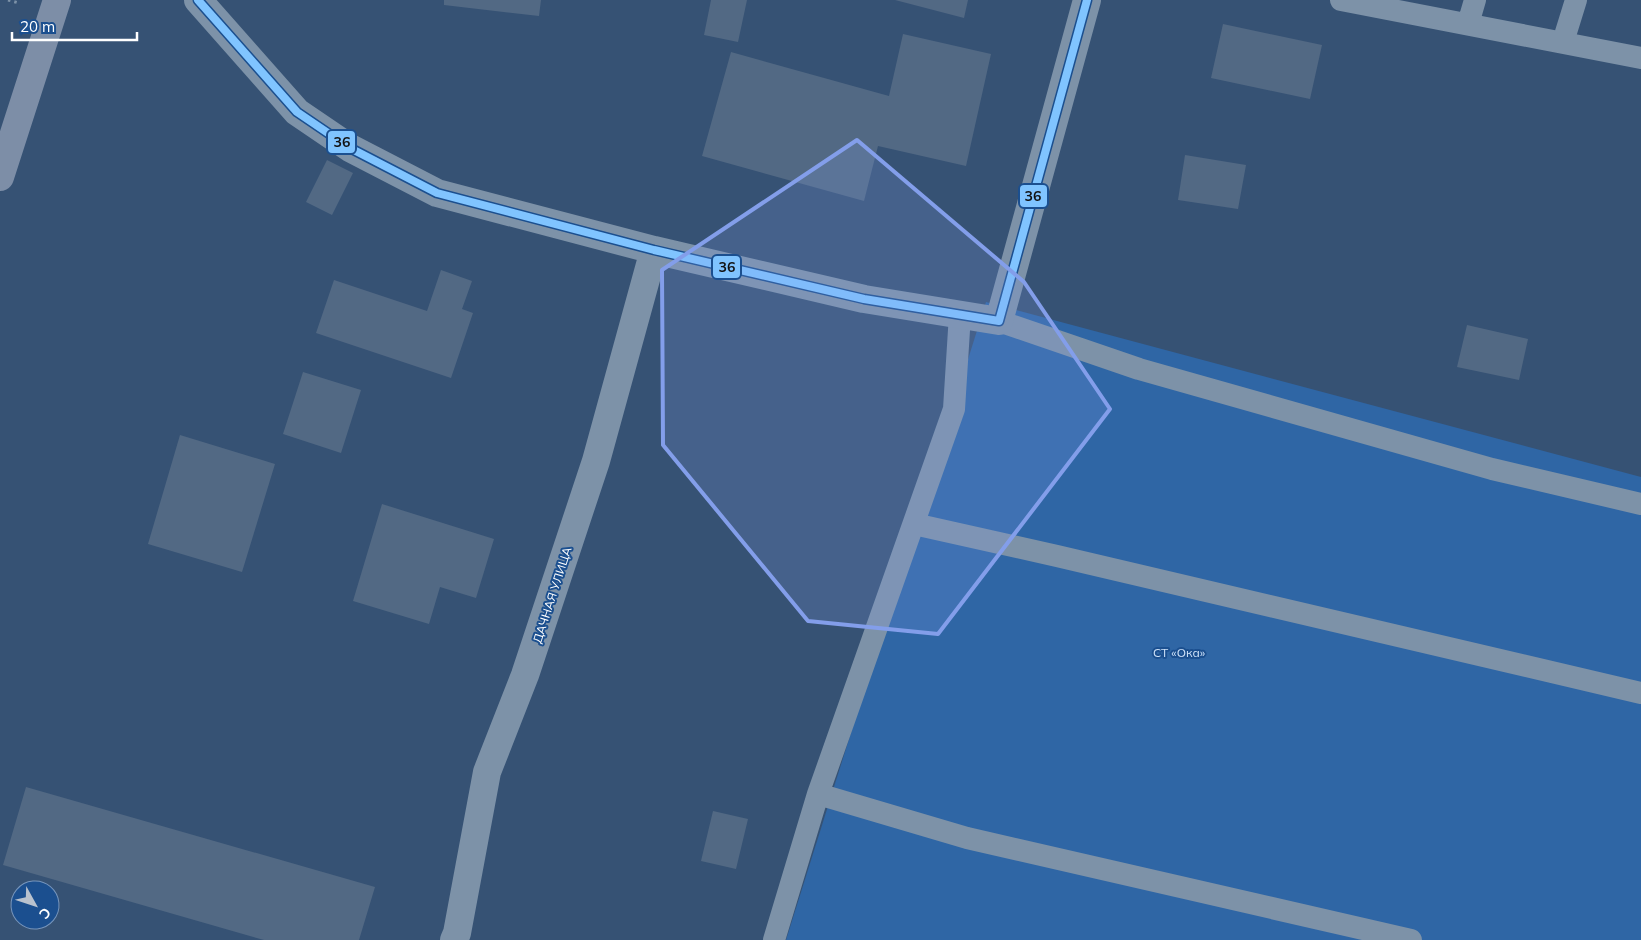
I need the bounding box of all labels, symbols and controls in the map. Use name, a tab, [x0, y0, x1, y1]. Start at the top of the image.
scale bar	[12, 10, 138, 42]
text: 20 m	[20, 17, 55, 36]
line badge: 36	[327, 130, 356, 154]
text: 36	[334, 133, 350, 151]
line badge: 36	[1019, 184, 1048, 208]
text: 36	[1025, 187, 1041, 205]
line badge: 36	[712, 255, 741, 279]
text: 36	[719, 258, 735, 276]
street label: ДАЧНАЯ УЛИЦА	[529, 545, 575, 645]
park label: СТ «Ока»	[1153, 645, 1206, 660]
north arrow	[10, 880, 60, 930]
text: С	[35, 904, 55, 923]

